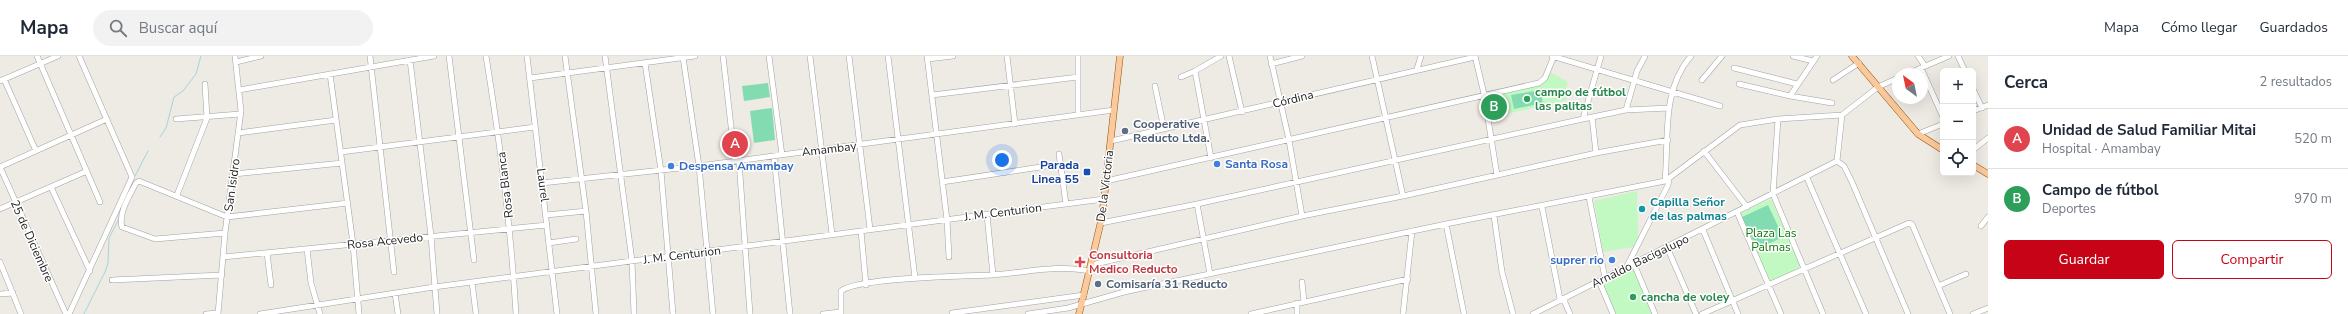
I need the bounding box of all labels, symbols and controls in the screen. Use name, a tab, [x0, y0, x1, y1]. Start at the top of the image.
search box	[93, 10, 373, 46]
text: Mapa	[20, 15, 69, 41]
icon: search	[107, 17, 129, 39]
text: Buscar aquí	[139, 18, 217, 38]
text: Mapa	[2104, 18, 2139, 37]
text: Cómo llegar	[2161, 18, 2237, 37]
text: Guardados	[2259, 18, 2328, 37]
north arrow	[1892, 68, 1928, 104]
map controls	[1940, 68, 1976, 176]
button: +	[1940, 68, 1976, 104]
text: Cerca	[2004, 71, 2048, 94]
text: 2 resultados	[2260, 73, 2332, 91]
place label: campo de fútbol las palitas	[1535, 84, 1626, 114]
street label: Córdina	[1271, 86, 1315, 112]
pin: B	[1481, 92, 1507, 122]
marker: campo de fútbol las palitas	[1522, 94, 1532, 104]
button: −	[1940, 104, 1976, 140]
place label: Cooperative Reducto Ltda.	[1133, 116, 1210, 146]
text: Unidad de Salud Familiar Mitai	[2042, 120, 2256, 140]
marker: Cooperative Reducto Ltda.	[1120, 126, 1130, 136]
pin: A	[722, 129, 748, 159]
text: A	[2012, 130, 2022, 148]
text: 520 m	[2294, 130, 2332, 148]
street label: Amambay	[801, 138, 858, 160]
button: locate	[1940, 140, 1976, 176]
text: Hospital · Amambay	[2042, 140, 2161, 158]
street label: De la Victoria	[1093, 149, 1117, 223]
your location	[992, 150, 1012, 170]
street label: Rosa Blanca	[493, 151, 517, 219]
place label: Santa Rosa	[1225, 156, 1288, 172]
street label: San Isidro	[220, 157, 244, 212]
place label: Parada Linea 55	[1031, 157, 1079, 187]
place label: Despensa Amambay	[679, 158, 794, 174]
marker: Santa Rosa	[1212, 159, 1222, 169]
marker: Despensa Amambay	[666, 161, 676, 171]
street label: Laurel	[533, 167, 553, 203]
marker: Parada Linea 55	[1082, 167, 1092, 177]
text: Campo de fútbol	[2042, 180, 2158, 200]
text: B	[2013, 190, 2021, 208]
text: 970 m	[2294, 190, 2332, 208]
place label: Capilla Señor de las palmas	[1650, 194, 1727, 224]
street label: 25 de Diciembre	[7, 197, 57, 285]
street label: J. M. Centurion	[962, 199, 1043, 225]
text: Deportes	[2042, 200, 2096, 218]
marker: Capilla Señor de las palmas	[1637, 204, 1647, 214]
park label: Plaza Las Palmas	[1745, 225, 1797, 255]
street label: Rosa Acevedo	[346, 229, 424, 253]
street label: Arnaldo Bacigalupo	[1589, 230, 1692, 292]
button: Guardar	[2004, 240, 2164, 279]
button: Compartir	[2172, 240, 2332, 279]
street label: J. M. Centurion	[641, 242, 722, 268]
place label: Consultoria Medico Reducto	[1089, 247, 1178, 277]
place label: suprer rio	[1550, 252, 1604, 268]
marker: suprer rio	[1607, 255, 1617, 265]
marker: Consultoria Medico Reducto	[1074, 256, 1086, 268]
place label: Comisaría 31 Reducto	[1106, 276, 1228, 292]
marker: Comisaría 31 Reducto	[1093, 279, 1103, 289]
place label: cancha de voley	[1641, 289, 1730, 305]
marker: cancha de voley	[1628, 292, 1638, 302]

